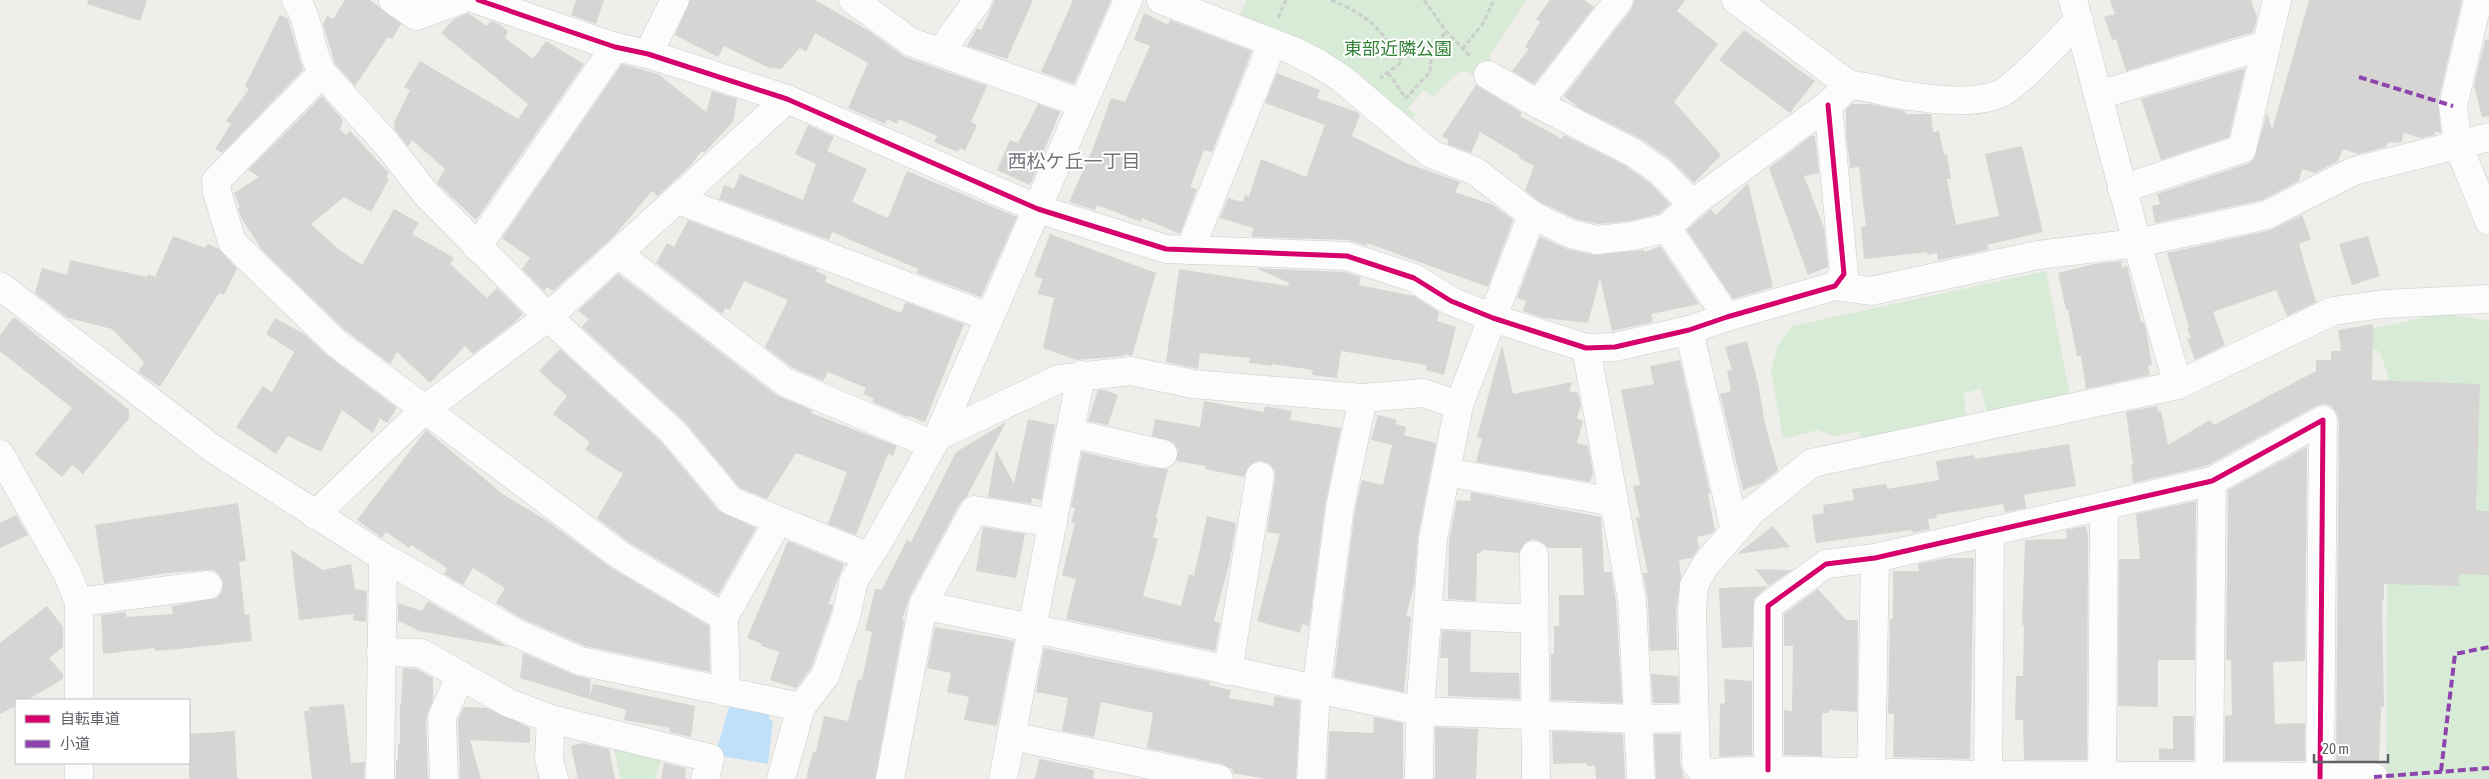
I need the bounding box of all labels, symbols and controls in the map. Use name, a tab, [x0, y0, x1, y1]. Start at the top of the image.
park label: 東部近隣公園	[1344, 38, 1452, 59]
district label: 西松ケ丘一丁目	[1007, 150, 1141, 172]
legend	[15, 699, 190, 764]
text: 自転車道	[60, 710, 120, 727]
scale bar	[2314, 732, 2388, 764]
text: 小道	[60, 735, 90, 752]
text: 20 m	[2322, 740, 2349, 757]

